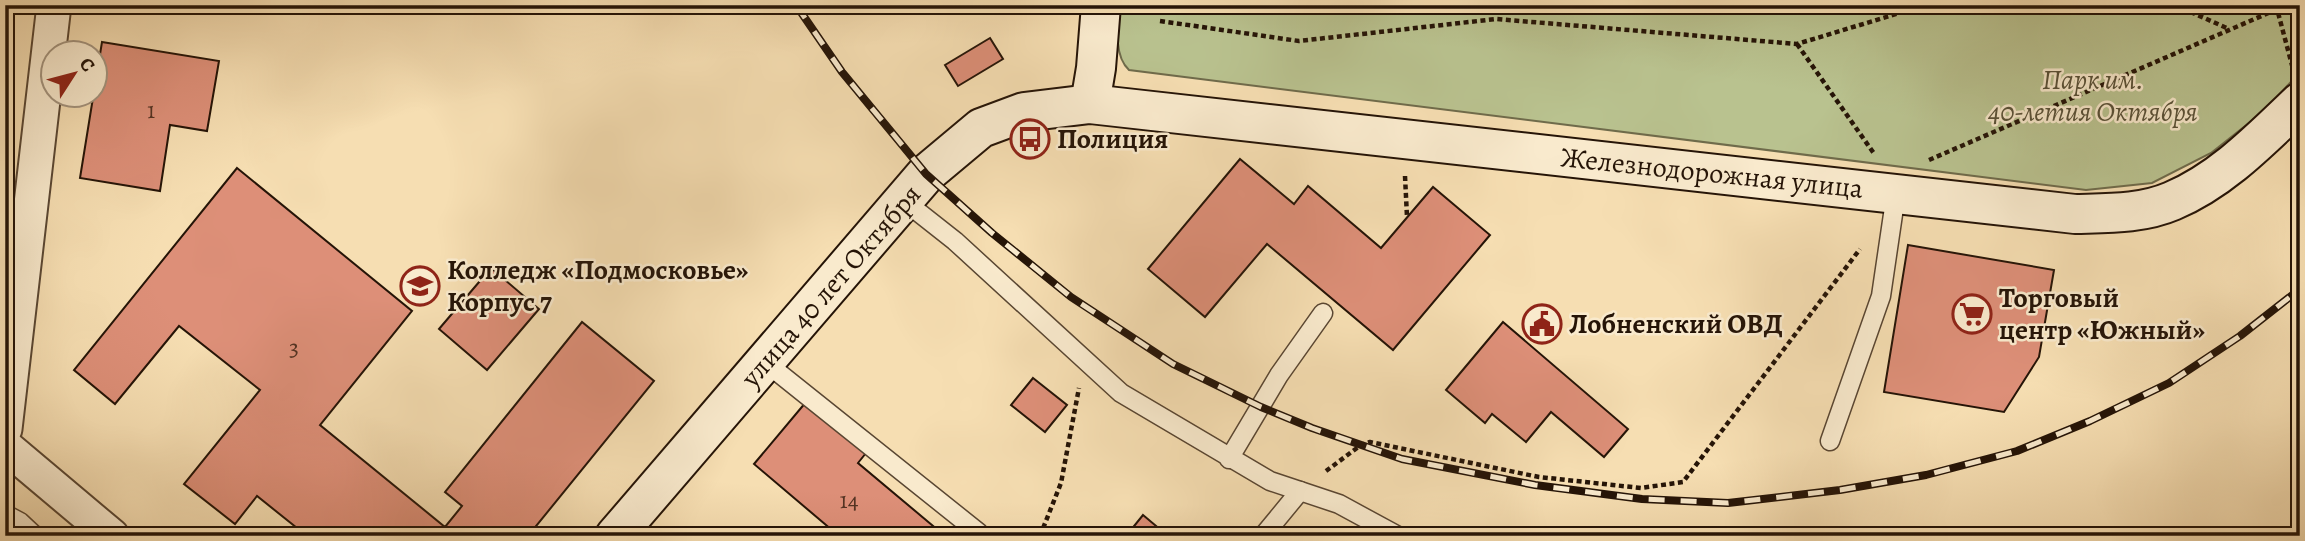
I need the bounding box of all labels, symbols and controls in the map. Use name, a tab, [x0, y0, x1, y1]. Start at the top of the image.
north arrow	[38, 38, 108, 108]
text: С	[73, 52, 101, 77]
park label: Парк им. 40-летия Октября	[1987, 61, 2198, 131]
house number: 1	[147, 94, 155, 126]
bus stop icon: Полиция	[1009, 118, 1051, 160]
place label: Полиция	[1057, 120, 1168, 158]
street label: Железнодорожная улица	[1559, 138, 1865, 208]
street label: улица 40 лет Октября	[732, 177, 930, 396]
place label: Колледж «Подмосковье» Корпус 7	[447, 251, 748, 321]
school or university icon: Колледж «Подмосковье» Корпус 7	[399, 265, 441, 307]
place label: Торговый центр «Южный»	[1999, 279, 2205, 349]
supermarket icon: Торговый центр «Южный»	[1951, 293, 1993, 335]
public building icon: Лобненский ОВД	[1521, 303, 1563, 345]
place label: Лобненский ОВД	[1569, 305, 1783, 343]
house number: 3	[289, 332, 299, 364]
house number: 14	[839, 484, 859, 516]

